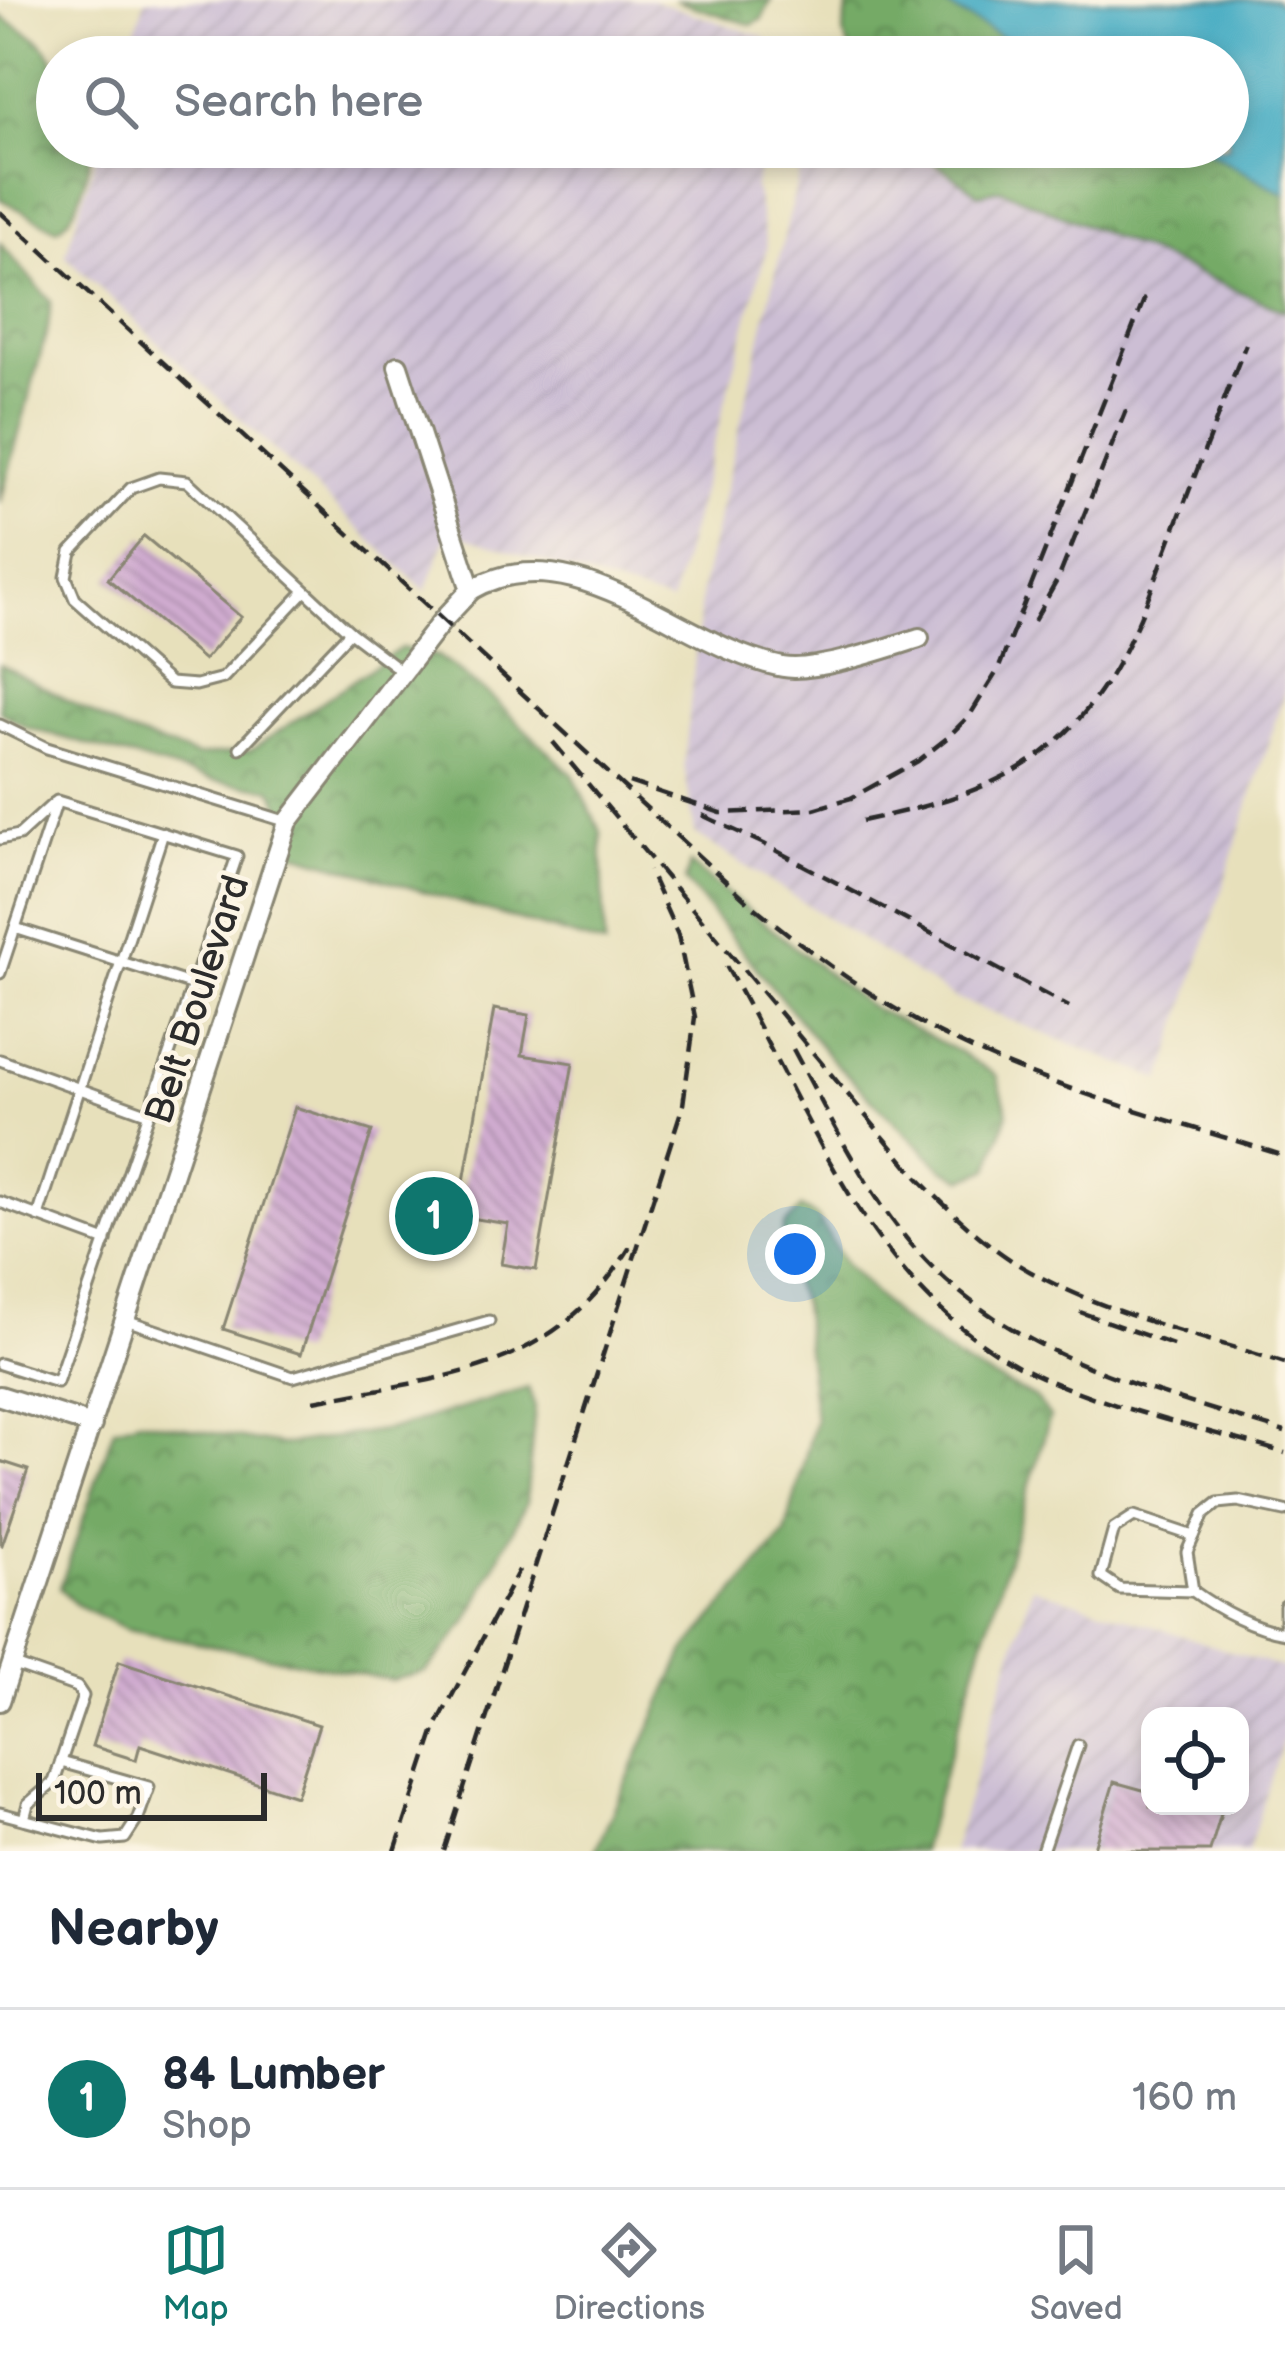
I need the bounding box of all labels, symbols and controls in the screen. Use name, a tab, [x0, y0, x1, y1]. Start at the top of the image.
search box	[36, 36, 1249, 168]
icon: search	[78, 69, 144, 135]
text: Search here	[174, 75, 423, 130]
street label: Belt Boulevard	[136, 870, 261, 1130]
pin: 1	[395, 1171, 473, 1261]
your location	[765, 1224, 825, 1284]
map controls	[1141, 1707, 1249, 1815]
button: locate	[1141, 1707, 1249, 1815]
scale bar	[36, 1767, 267, 1820]
text: 100 m	[54, 1774, 142, 1814]
text: Nearby	[48, 1899, 219, 1960]
text: 84 Lumber	[162, 2048, 385, 2103]
text: 1	[79, 2075, 95, 2122]
text: 160 m	[1132, 2075, 1237, 2122]
text: Shop	[162, 2103, 252, 2150]
tab: Map	[162, 2217, 229, 2329]
tab: Directions	[553, 2217, 705, 2329]
tab: Saved	[1030, 2217, 1123, 2329]

